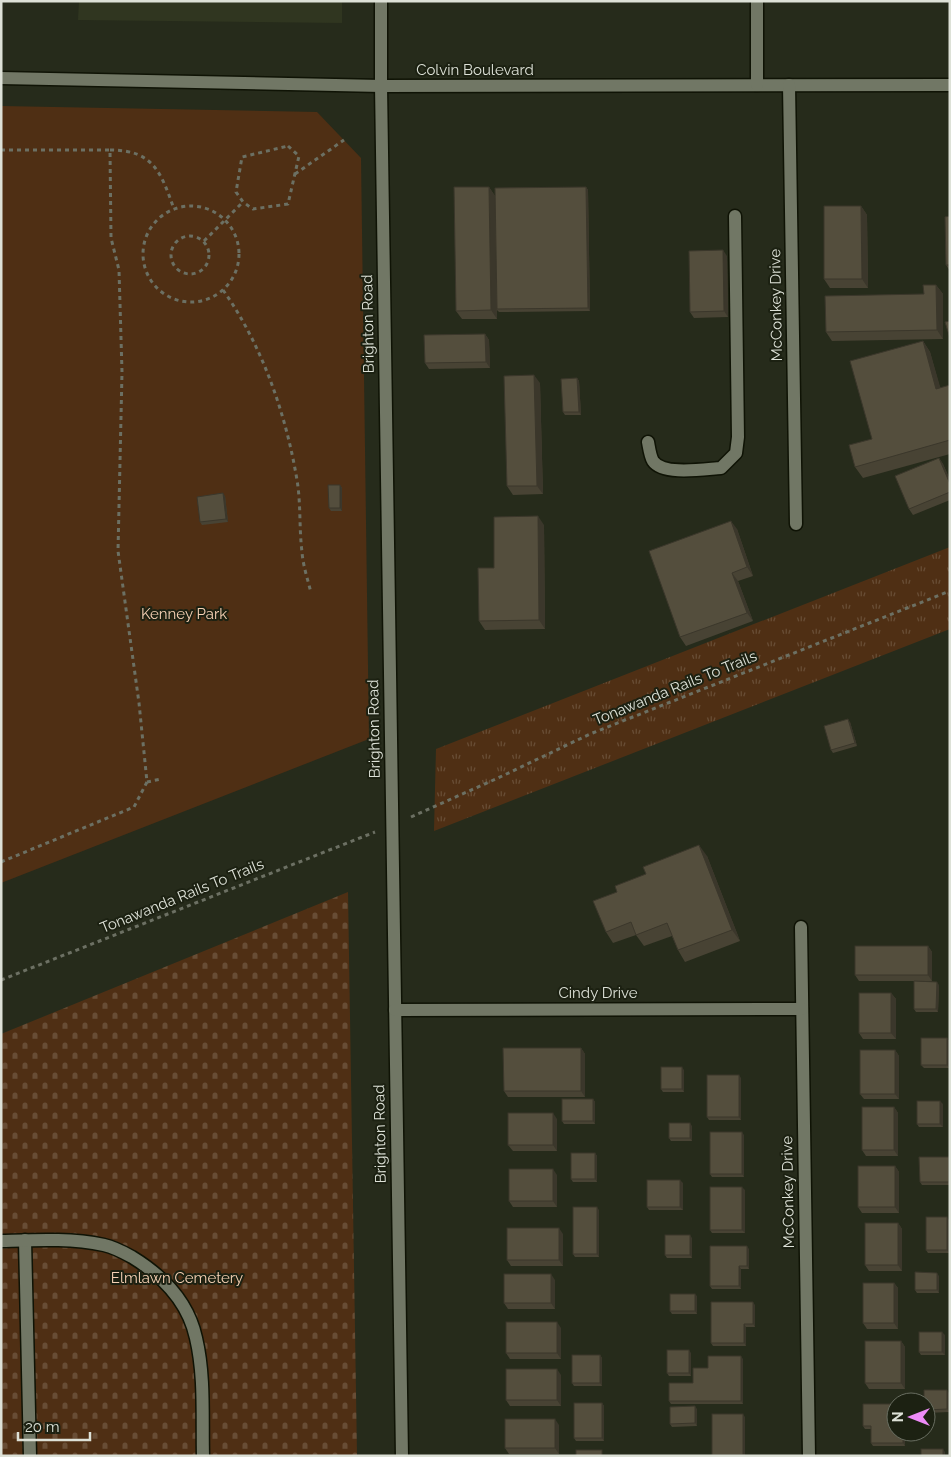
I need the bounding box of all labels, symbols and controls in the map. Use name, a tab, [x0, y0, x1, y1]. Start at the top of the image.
street label: Colvin Boulevard	[416, 61, 534, 79]
street label: McConkey Drive	[766, 248, 786, 361]
street label: Brighton Road	[358, 274, 378, 374]
park label: Kenney Park	[141, 605, 227, 623]
street label: Tonawanda Rails To Trails	[591, 647, 759, 729]
street label: Brighton Road	[364, 679, 384, 779]
street label: Tonawanda Rails To Trails	[98, 855, 266, 937]
street label: Cindy Drive	[559, 984, 638, 1002]
street label: Brighton Road	[370, 1084, 390, 1184]
street label: McConkey Drive	[778, 1135, 798, 1248]
park label: Elmlawn Cemetery	[111, 1269, 243, 1287]
north arrow	[886, 1392, 936, 1442]
scale bar	[18, 1410, 90, 1442]
text: N	[890, 1412, 906, 1422]
text: 20 m	[25, 1418, 60, 1436]

